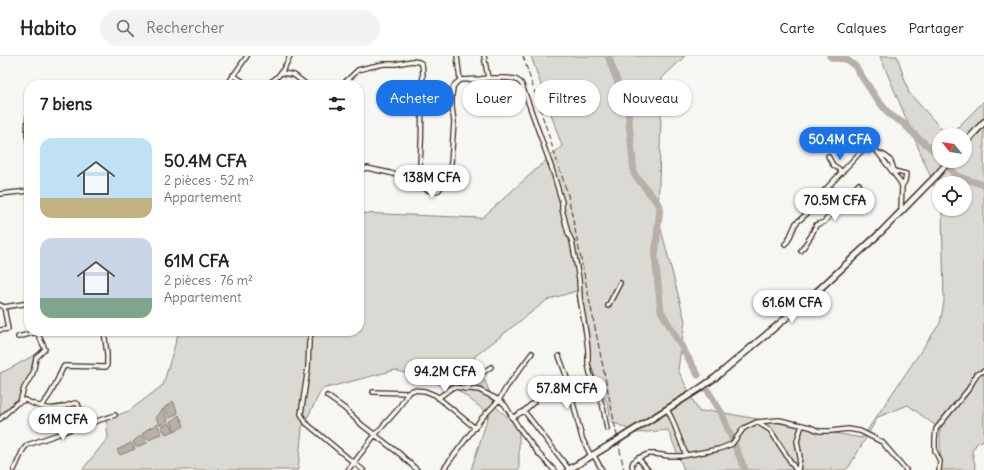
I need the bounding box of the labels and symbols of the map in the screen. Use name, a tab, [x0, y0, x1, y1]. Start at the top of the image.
pin: 50.4M CFA	[794, 127, 886, 161]
north arrow	[932, 128, 972, 168]
pin: 138M CFA	[391, 165, 473, 199]
pin: 70.5M CFA	[789, 188, 881, 222]
pin: 61.6M CFA	[746, 290, 838, 324]
pin: 94.2M CFA	[399, 359, 491, 393]
pin: 57.8M CFA	[521, 376, 613, 410]
pin: 61M CFA	[26, 407, 100, 441]

